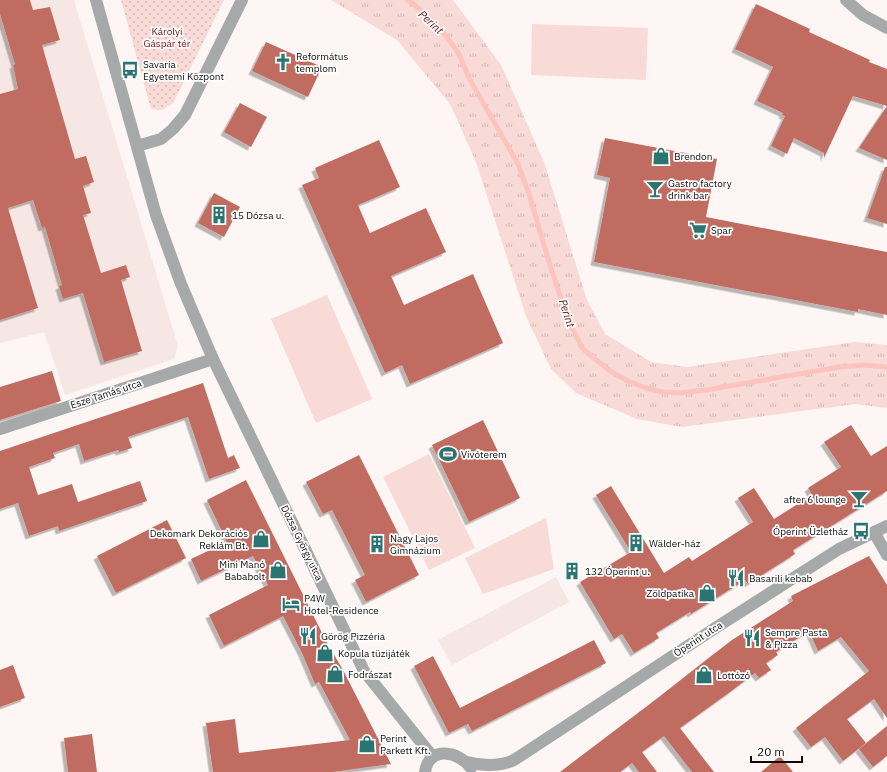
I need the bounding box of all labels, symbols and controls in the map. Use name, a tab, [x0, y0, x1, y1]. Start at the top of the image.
water label: Perint	[416, 7, 447, 37]
park label: Károlyi Gáspár tér	[144, 25, 191, 50]
place label: Református templom	[296, 50, 348, 75]
church icon: Református templom	[273, 52, 293, 72]
place label: Savaria Egyetemi Központ	[143, 58, 224, 83]
bus stop icon: Savaria Egyetemi Központ	[120, 60, 140, 80]
shop icon: Brendon	[651, 146, 671, 166]
place label: Brendon	[674, 150, 712, 163]
place label: Gastro factory drink bar	[668, 177, 732, 202]
bar icon: Gastro factory drink bar	[645, 179, 665, 199]
building icon: 15 Dózsa u.	[209, 205, 229, 225]
place label: 15 Dózsa u.	[232, 209, 284, 222]
supermarket icon: Spar	[688, 220, 708, 240]
place label: Spar	[711, 224, 732, 237]
water label: Perint	[556, 297, 578, 329]
street label: Esze Tamás utca	[69, 376, 144, 412]
sports icon: Vívóterem	[438, 444, 458, 464]
place label: Vívóterem	[461, 448, 507, 461]
bar icon: after 6 lounge	[849, 489, 869, 509]
place label: after 6 lounge	[784, 493, 847, 506]
street label: Dózsa György utca	[278, 503, 326, 584]
bus stop icon: Óperint Üzletház	[851, 521, 871, 541]
place label: Óperint Üzletház	[773, 525, 848, 538]
place label: Dekomark Dekorációs Reklám Bt.	[150, 527, 248, 552]
shop icon: Dekomark Dekorációs Reklám Bt.	[251, 529, 271, 549]
place label: Nagy Lajos Gimnázium	[390, 532, 441, 557]
building icon: Wälder-ház	[626, 533, 646, 553]
building icon: Nagy Lajos Gimnázium	[367, 534, 387, 554]
place label: Wälder-ház	[649, 537, 701, 550]
place label: Mini Manó Bababolt	[219, 558, 265, 583]
shop icon: Mini Manó Bababolt	[268, 560, 288, 580]
building icon: 132 Óperint u.	[562, 561, 582, 581]
place label: 132 Óperint u.	[585, 565, 650, 578]
restaurant icon: Basarili kebab	[726, 568, 746, 588]
place label: Basarili kebab	[749, 572, 813, 585]
shop icon: Zöldpatika	[697, 583, 717, 603]
place label: Zöldpatika	[646, 587, 695, 600]
place label: P4W Hotel-Residence	[304, 592, 379, 617]
hotel icon: P4W Hotel-Residence	[281, 594, 301, 614]
street label: Óperint utca	[671, 618, 725, 660]
restaurant icon: Görög Pizzéria	[298, 626, 318, 646]
place label: Sempre Pasta & Pizza	[765, 626, 828, 651]
restaurant icon: Sempre Pasta & Pizza	[742, 628, 762, 648]
place label: Görög Pizzéria	[321, 630, 386, 643]
shop icon: Kopula tüzijáték	[315, 643, 335, 663]
place label: Kopula tüzijáték	[338, 647, 411, 660]
shop icon: Fodrászat	[325, 664, 345, 684]
shop icon: Lottózó	[694, 665, 714, 685]
place label: Fodrászat	[348, 668, 392, 681]
place label: Lottózó	[717, 669, 750, 682]
place label: Perint Parkett Kft.	[380, 732, 430, 757]
shop icon: Perint Parkett Kft.	[357, 734, 377, 754]
scale bar	[751, 738, 802, 764]
text: 20 m	[757, 744, 785, 759]

